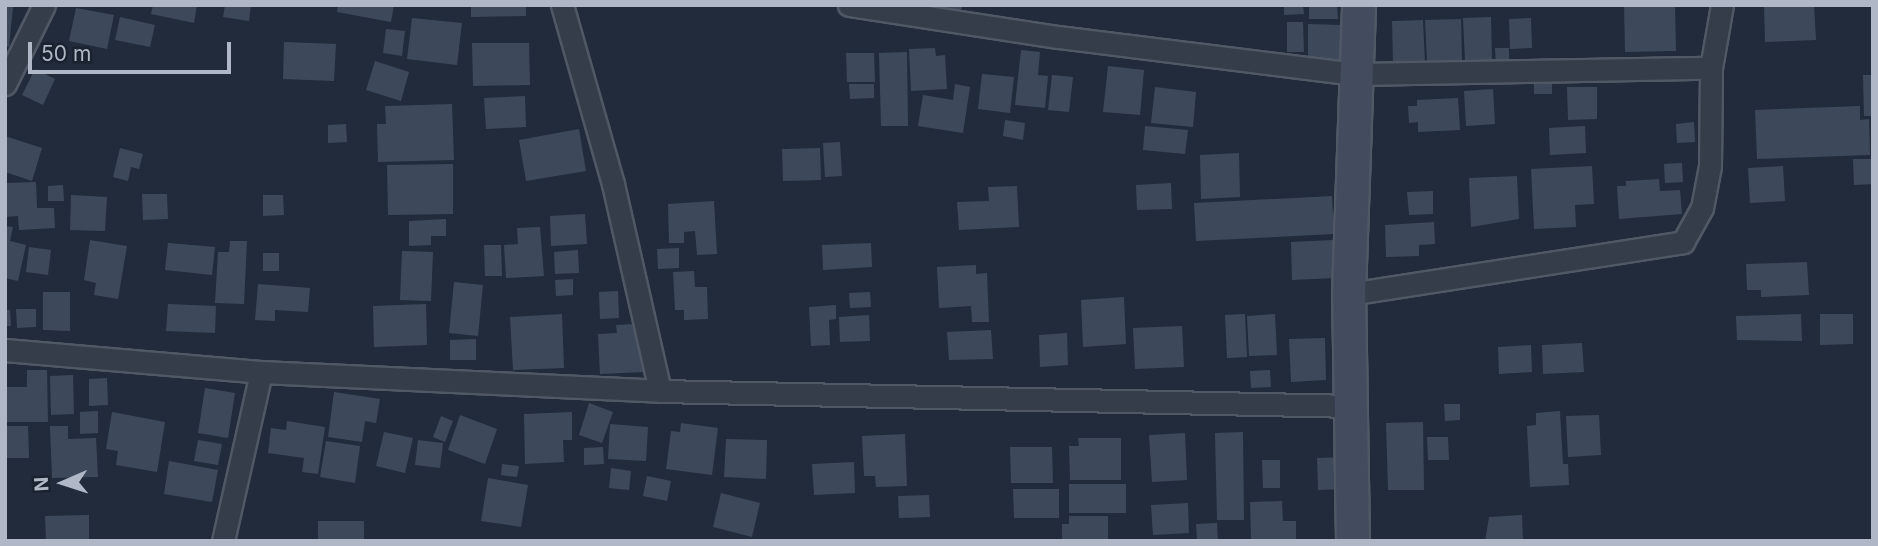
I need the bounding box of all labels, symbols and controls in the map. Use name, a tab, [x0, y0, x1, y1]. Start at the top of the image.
scale bar	[32, 28, 234, 72]
text: 50 m	[41, 41, 91, 66]
north arrow	[28, 448, 98, 518]
text: N	[30, 476, 53, 492]

